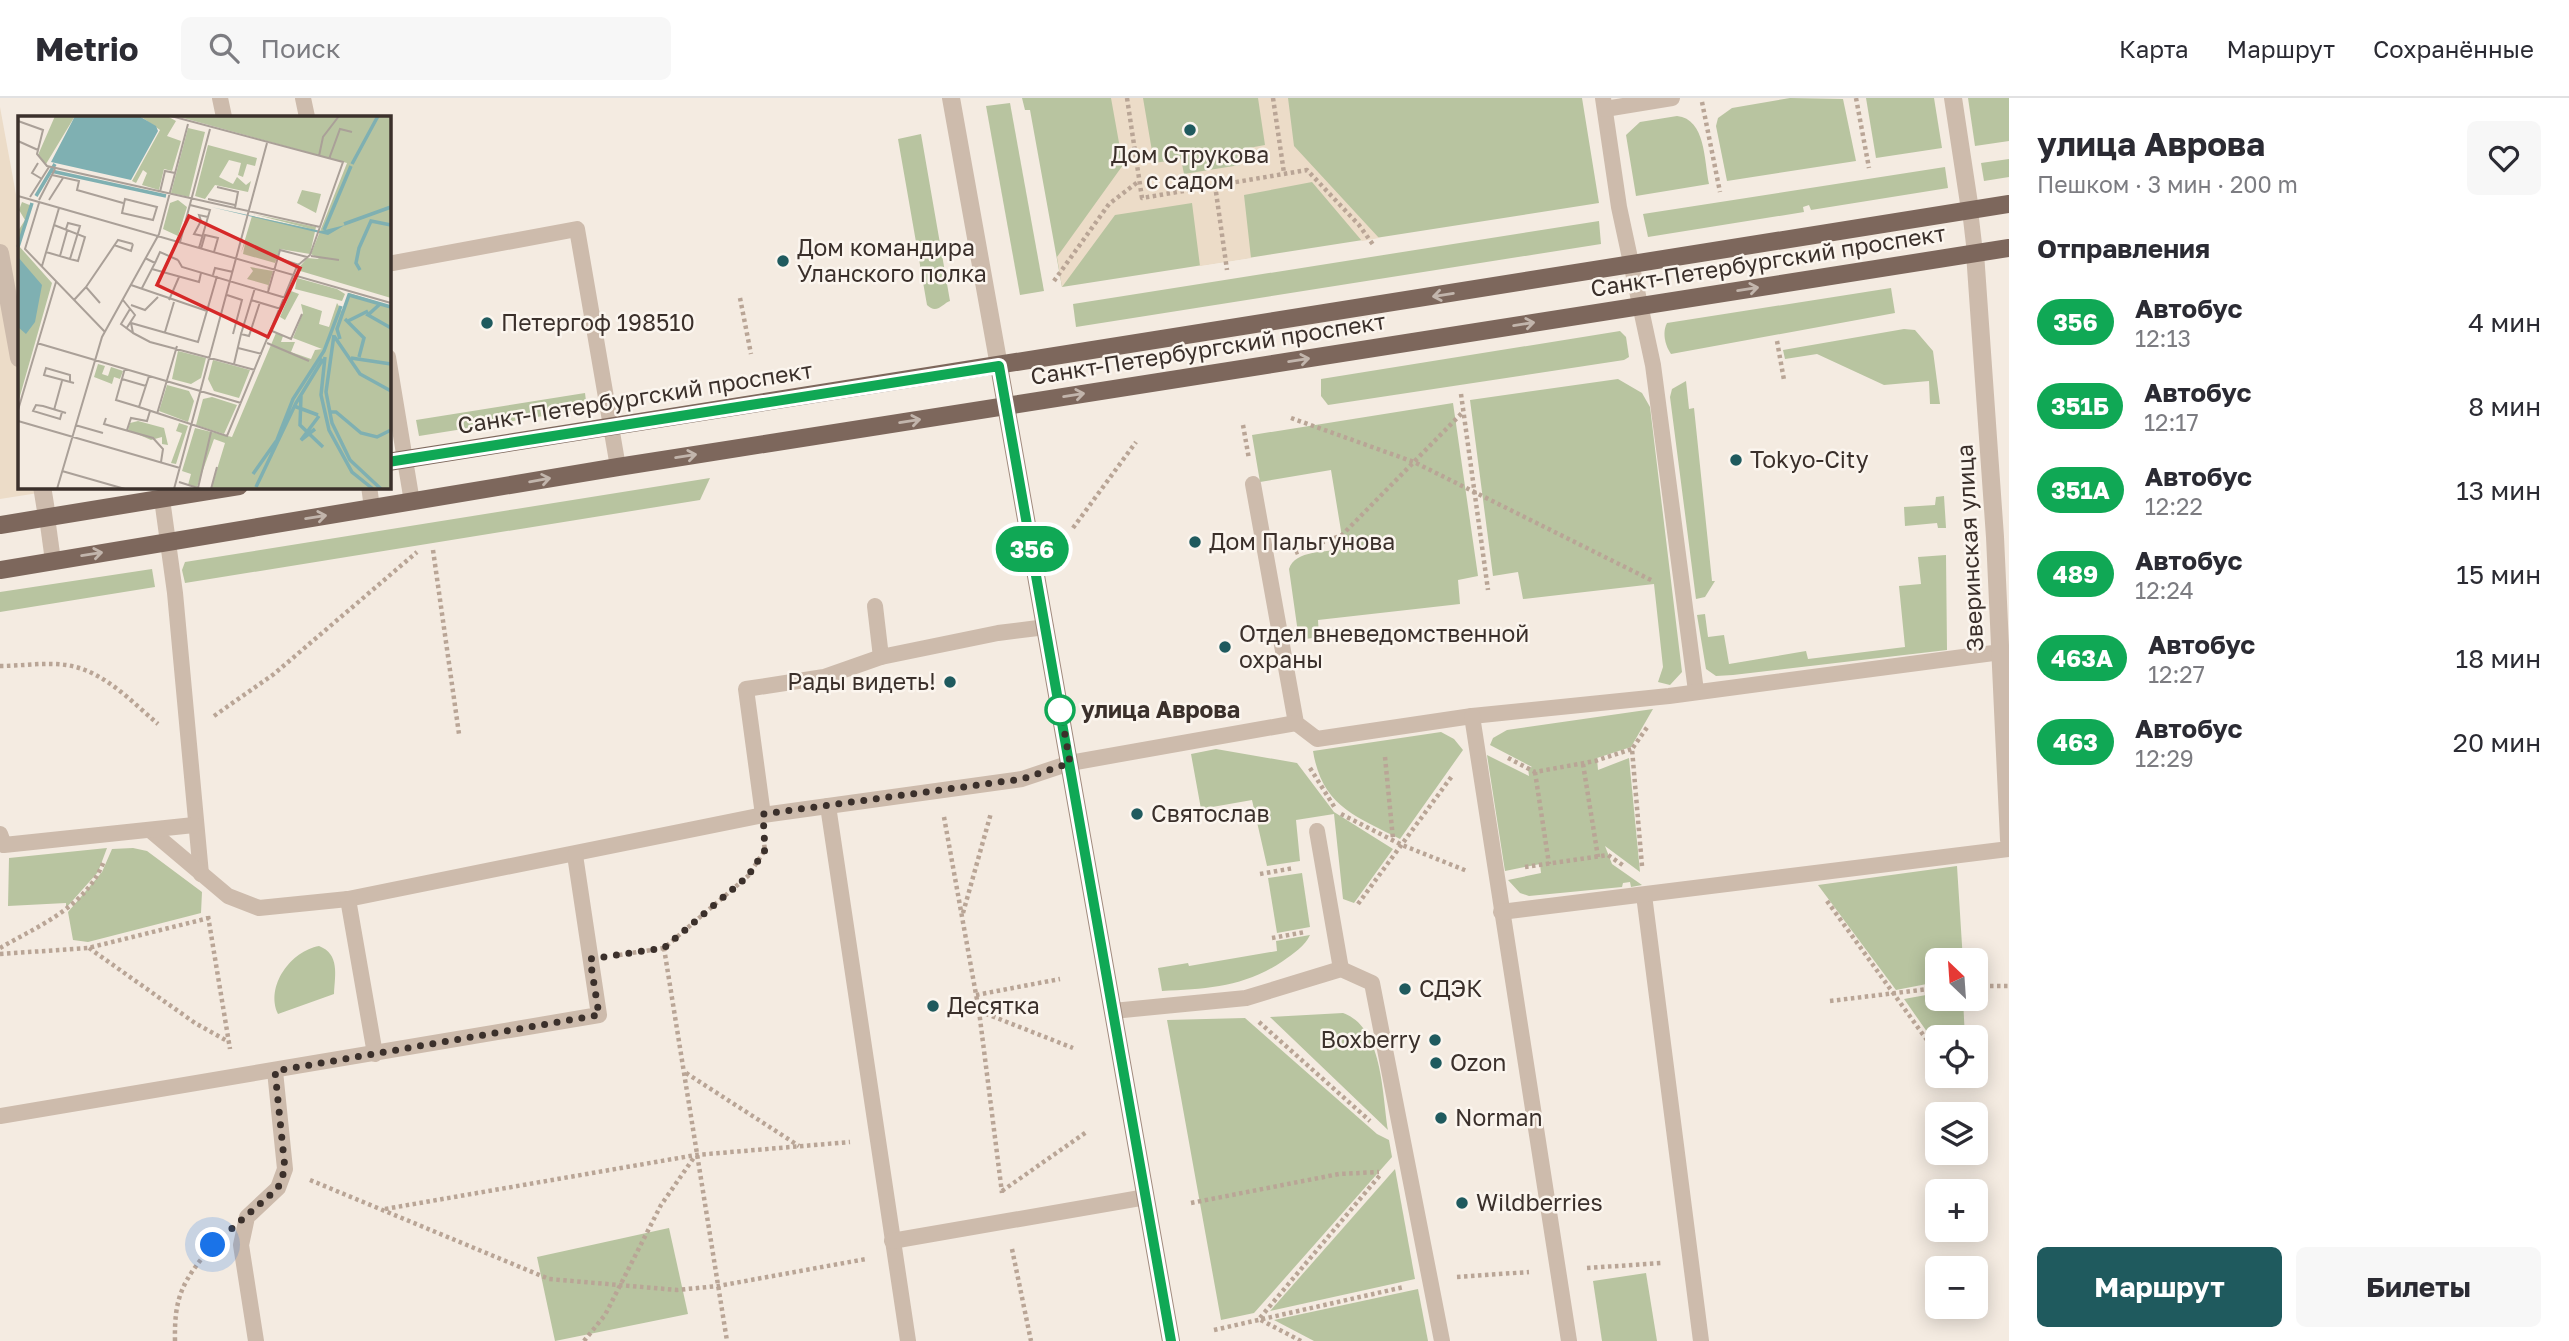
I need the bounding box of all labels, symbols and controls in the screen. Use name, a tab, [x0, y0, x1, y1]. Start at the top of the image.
search box	[181, 17, 671, 80]
text: Metrio	[35, 29, 139, 68]
icon: search	[205, 29, 243, 67]
text: Поиск	[261, 33, 341, 64]
text: Карта	[2119, 34, 2189, 63]
text: Маршрут	[2227, 34, 2335, 63]
text: Сохранённые	[2373, 34, 2534, 63]
inset map	[18, 116, 390, 488]
button: heart	[2467, 121, 2541, 195]
marker: Дом Струкова с садом	[1182, 122, 1198, 138]
text: улица Аврова	[2037, 124, 2265, 163]
place label: Дом Струкова с садом	[1111, 140, 1269, 194]
text: Пешком · 3 мин · 200 m	[2037, 170, 2298, 198]
street label: Санкт-Петербургский проспект	[1588, 218, 1947, 302]
place label: Дом командира Уланского полка	[797, 233, 987, 287]
text: Отправления	[2037, 233, 2210, 264]
marker: Дом командира Уланского полка	[775, 253, 791, 269]
one-way arrow	[1736, 282, 1759, 295]
one-way arrow	[1432, 289, 1455, 302]
text: Автобус	[2135, 293, 2242, 324]
street label: Санкт-Петербургский проспект	[1028, 306, 1387, 390]
text: 356	[2053, 307, 2098, 336]
text: 4 мин	[2468, 307, 2541, 338]
place label: Петергоф 198510	[501, 308, 695, 336]
marker: Петергоф 198510	[479, 315, 495, 331]
one-way arrow	[1512, 317, 1534, 330]
text: 12:13	[2135, 324, 2191, 352]
one-way arrow	[1287, 353, 1310, 366]
street label: Санкт-Петербургский проспект	[455, 355, 814, 439]
text: Автобус	[2144, 377, 2251, 408]
one-way arrow	[1062, 388, 1085, 401]
text: 351Б	[2051, 391, 2109, 420]
text: 8 мин	[2468, 391, 2541, 422]
text: 12:17	[2144, 408, 2199, 436]
one-way arrow	[898, 414, 921, 427]
street label: Зверинская улица	[1950, 443, 1988, 653]
place label: Tokyo-City	[1750, 445, 1869, 473]
one-way arrow	[674, 449, 696, 462]
marker: Tokyo-City	[1728, 452, 1744, 468]
text: Автобус	[2145, 461, 2252, 492]
one-way arrow	[528, 473, 551, 486]
text: 351А	[2051, 475, 2110, 504]
text: 13 мин	[2456, 475, 2541, 506]
text: 12:22	[2145, 492, 2203, 520]
one-way arrow	[304, 510, 327, 523]
line badge: 356	[992, 526, 1072, 572]
place label: Дом Пальгунова	[1209, 527, 1395, 555]
text: 356	[1010, 534, 1054, 563]
marker: Дом Пальгунова	[1187, 534, 1203, 550]
text: Автобус	[2135, 545, 2242, 576]
one-way arrow	[80, 547, 102, 560]
text: 489	[2053, 559, 2098, 588]
text: 15 мин	[2456, 559, 2541, 590]
text: 12:24	[2135, 576, 2194, 604]
place label: Отдел вневедомственной охраны	[1239, 619, 1529, 673]
text: Автобус	[2148, 629, 2255, 660]
marker: Отдел вневедомственной охраны	[1217, 639, 1233, 655]
text: 463А	[2051, 643, 2113, 672]
text: 18 мин	[2456, 643, 2541, 674]
text: 12:27	[2148, 660, 2205, 688]
place label: Рады видеть!	[787, 667, 936, 695]
marker: Рады видеть!	[942, 674, 958, 690]
marker: улица Аврова	[1045, 695, 1075, 725]
place label: улица Аврова	[1081, 695, 1240, 723]
text: Автобус	[2135, 713, 2242, 744]
text: 463	[2053, 727, 2098, 756]
text: 20 мин	[2453, 727, 2541, 758]
text: 12:29	[2135, 744, 2194, 772]
place label: Святослав	[1151, 799, 1270, 827]
marker: Святослав	[1129, 806, 1145, 822]
north arrow	[1925, 948, 1988, 1012]
map controls	[1925, 948, 1988, 1319]
place label: СДЭК	[1419, 974, 1482, 1002]
marker: СДЭК	[1397, 981, 1413, 997]
place label: Десятка	[947, 991, 1040, 1019]
marker: Десятка	[925, 998, 941, 1014]
place label: Boxberry	[1321, 1025, 1421, 1053]
button: locate	[1925, 1025, 1988, 1088]
marker: Boxberry	[1427, 1032, 1443, 1048]
place label: Ozon	[1450, 1048, 1506, 1076]
marker: Ozon	[1428, 1055, 1444, 1071]
button: layers	[1925, 1102, 1988, 1165]
place label: Norman	[1455, 1103, 1543, 1131]
marker: Norman	[1433, 1110, 1449, 1126]
button: +	[1925, 1179, 1988, 1242]
place label: Wildberries	[1476, 1188, 1603, 1216]
marker: Wildberries	[1454, 1195, 1470, 1211]
your location	[195, 1227, 230, 1262]
button: Маршрут	[2037, 1247, 2282, 1327]
button: Билеты	[2296, 1247, 2541, 1327]
button: −	[1925, 1256, 1988, 1319]

